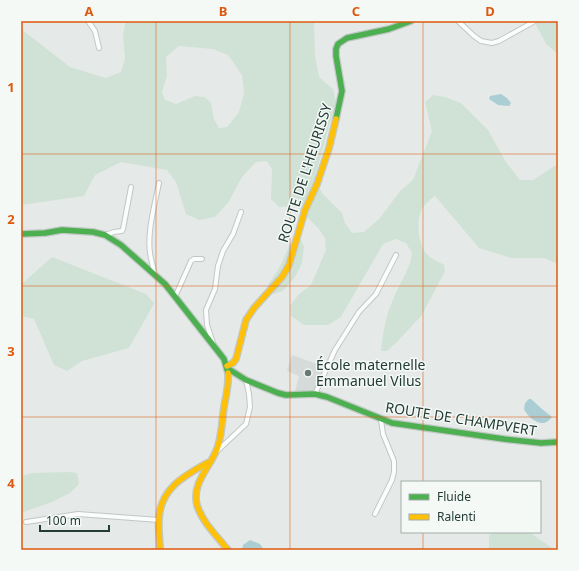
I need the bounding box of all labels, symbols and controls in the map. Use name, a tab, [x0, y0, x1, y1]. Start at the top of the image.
text: A	[85, 2, 94, 20]
text: B	[219, 2, 227, 20]
text: C	[352, 2, 360, 20]
text: D	[485, 2, 495, 20]
text: 1	[7, 78, 15, 96]
street label: ROUTE DE L'HEURISSY	[273, 101, 336, 245]
text: 2	[7, 210, 15, 228]
text: 3	[7, 342, 15, 360]
place label: École maternelle Emmanuel Vilus	[316, 355, 426, 390]
marker: École maternelle Emmanuel Vilus	[303, 368, 313, 378]
street label: ROUTE DE CHAMPVERT	[384, 397, 538, 440]
text: 4	[7, 474, 15, 492]
legend	[401, 481, 541, 533]
text: Fluide	[437, 488, 471, 505]
scale bar	[40, 507, 109, 533]
text: Ralenti	[437, 508, 476, 525]
text: 100 m	[46, 512, 81, 529]

